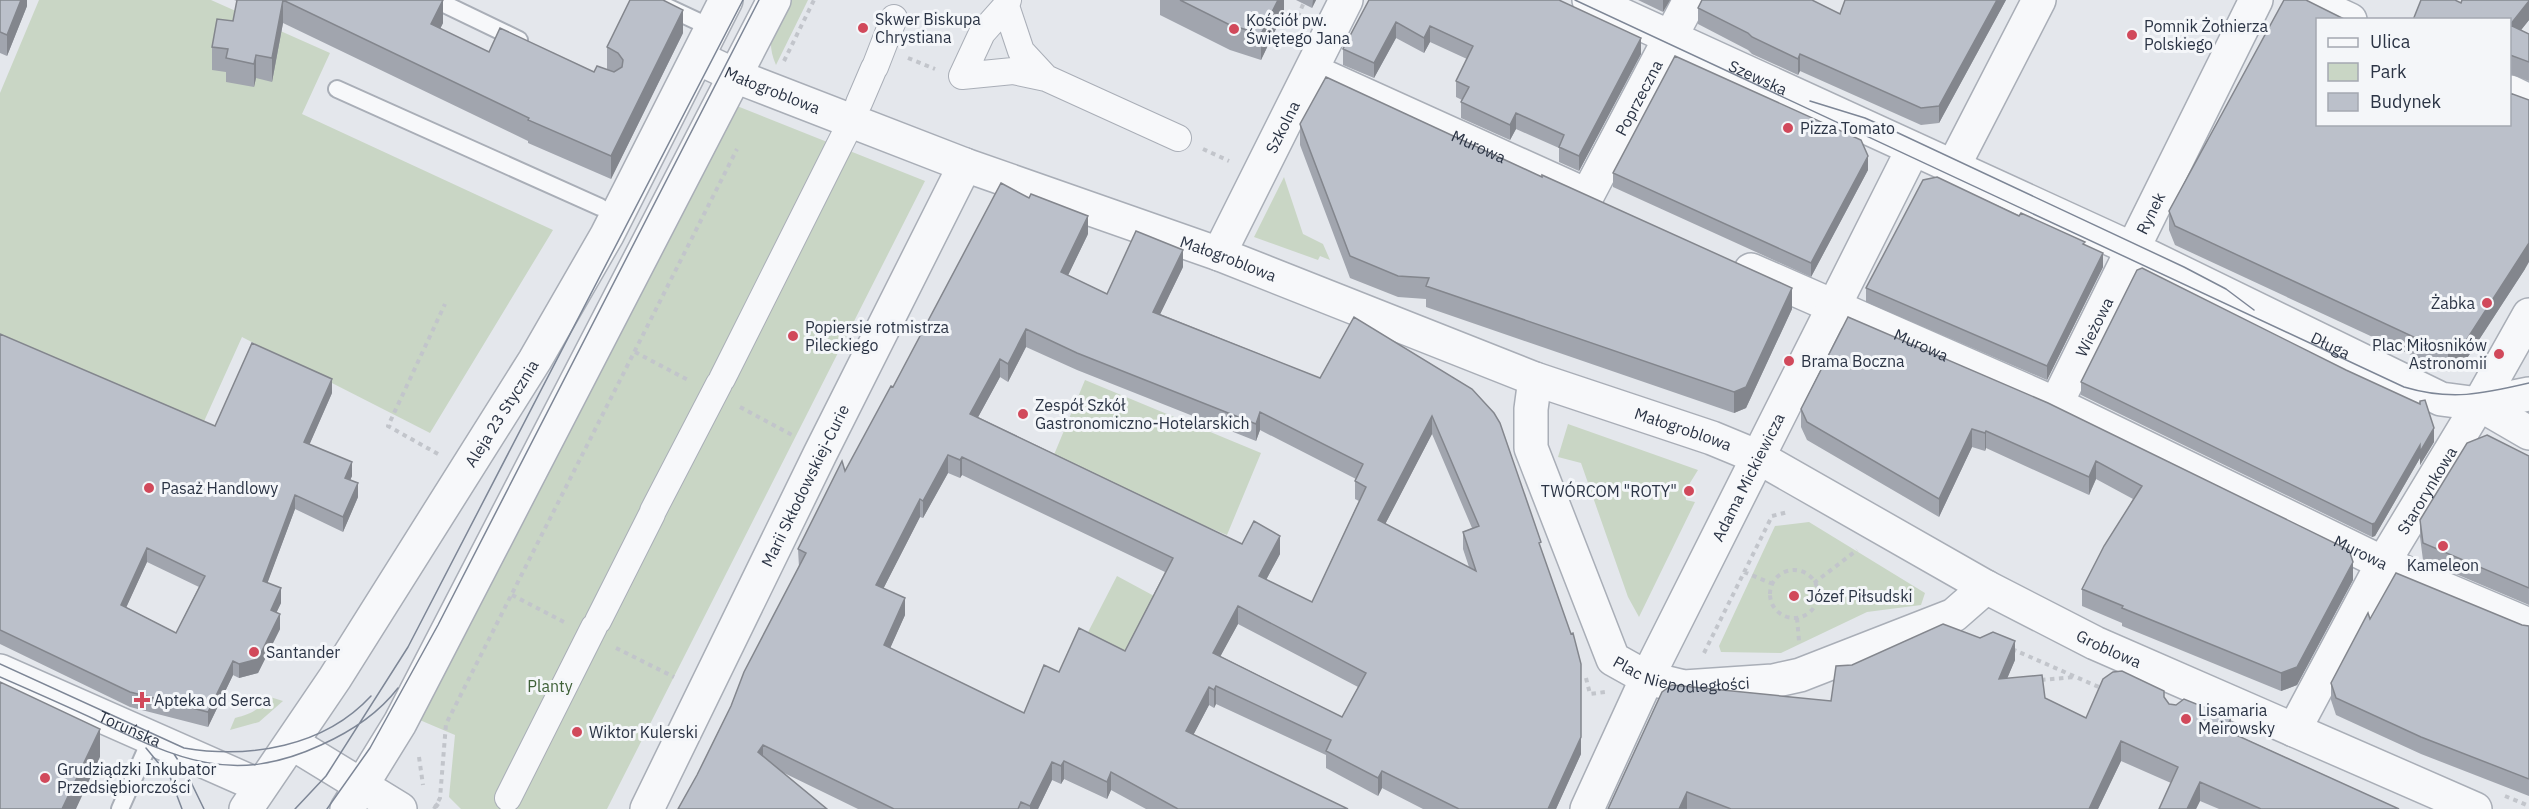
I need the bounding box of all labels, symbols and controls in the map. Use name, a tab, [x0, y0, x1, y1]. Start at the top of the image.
place label: Skwer Biskupa Chrystiana	[875, 9, 981, 47]
place label: Kościół pw. Świętego Jana	[1246, 10, 1351, 48]
place label: Pomnik Żołnierza Polskiego	[2144, 16, 2268, 54]
legend	[2316, 18, 2511, 126]
marker: Skwer Biskupa Chrystiana	[856, 21, 870, 35]
marker: Kościół pw. Świętego Jana	[1227, 22, 1241, 36]
marker: Pomnik Żołnierza Polskiego	[2125, 28, 2139, 42]
text: Ulica	[2370, 30, 2411, 53]
street label: Szewska	[1726, 55, 1791, 100]
street label: Poprzeczna	[1611, 56, 1667, 139]
text: Park	[2370, 60, 2407, 83]
street label: Małogroblowa	[721, 62, 824, 118]
text: Budynek	[2370, 90, 2442, 113]
street label: Szkolna	[1261, 97, 1304, 156]
place label: Pizza Tomato	[1800, 118, 1895, 138]
marker: Pizza Tomato	[1781, 121, 1795, 135]
street label: Murowa	[1448, 125, 1509, 168]
street label: Rynek	[2132, 188, 2170, 237]
street label: Małogroblowa	[1177, 231, 1280, 286]
street label: Wieżowa	[2071, 293, 2117, 360]
place label: Żabka	[2431, 293, 2475, 313]
marker: Żabka	[2480, 296, 2494, 310]
place label: Popiersie rotmistrza Pileckiego	[805, 317, 950, 355]
street label: Murowa	[1891, 324, 1952, 366]
street label: Długa	[2308, 327, 2354, 363]
marker: Popiersie rotmistrza Pileckiego	[786, 329, 800, 343]
place label: Plac Miłosników Astronomii	[2372, 335, 2487, 373]
marker: Plac Miłosników Astronomii	[2492, 347, 2506, 361]
place label: Brama Boczna	[1801, 351, 1905, 371]
marker: Brama Boczna	[1782, 354, 1796, 368]
street label: Aleja 23 Stycznia	[460, 356, 543, 471]
place label: Zespół Szkół Gastronomiczno-Hotelarskich	[1035, 395, 1250, 433]
street label: Marii Skłodowskiej-Curie	[757, 401, 853, 570]
street label: Małogroblowa	[1632, 403, 1735, 455]
marker: Zespół Szkół Gastronomiczno-Hotelarskich	[1016, 407, 1030, 421]
street label: Adama Mickiewicza	[1707, 409, 1789, 545]
street label: Starorynkowa	[2393, 442, 2461, 538]
place label: Pasaż Handlowy	[161, 478, 278, 498]
place label: TWÓRCOM "ROTY"	[1541, 480, 1677, 501]
marker: Pasaż Handlowy	[142, 481, 156, 495]
marker: TWÓRCOM "ROTY"	[1682, 484, 1696, 498]
street label: Murowa	[2331, 531, 2391, 574]
marker: Kameleon	[2436, 539, 2450, 553]
place label: Kameleon	[2407, 555, 2479, 575]
place label: Józef Piłsudski	[1806, 586, 1913, 606]
marker: Józef Piłsudski	[1787, 589, 1801, 603]
street label: Groblowa	[2073, 625, 2145, 672]
place label: Santander	[266, 642, 340, 662]
marker: Santander	[247, 645, 261, 659]
street label: Plac Niepodległości	[1610, 651, 1750, 697]
park label: Planty	[527, 676, 573, 696]
place label: Apteka od Serca	[154, 690, 271, 710]
marker: Apteka od Serca	[135, 693, 149, 707]
place label: Lisamaria Meirowsky	[2198, 700, 2275, 738]
street label: Toruńska	[96, 706, 164, 751]
marker: Lisamaria Meirowsky	[2179, 712, 2193, 726]
place label: Wiktor Kulerski	[589, 722, 698, 742]
marker: Wiktor Kulerski	[570, 725, 584, 739]
place label: Grudziądzki Inkubator Przedsiębiorczości	[57, 759, 216, 797]
marker: Grudziądzki Inkubator Przedsiębiorczości	[38, 771, 52, 785]

